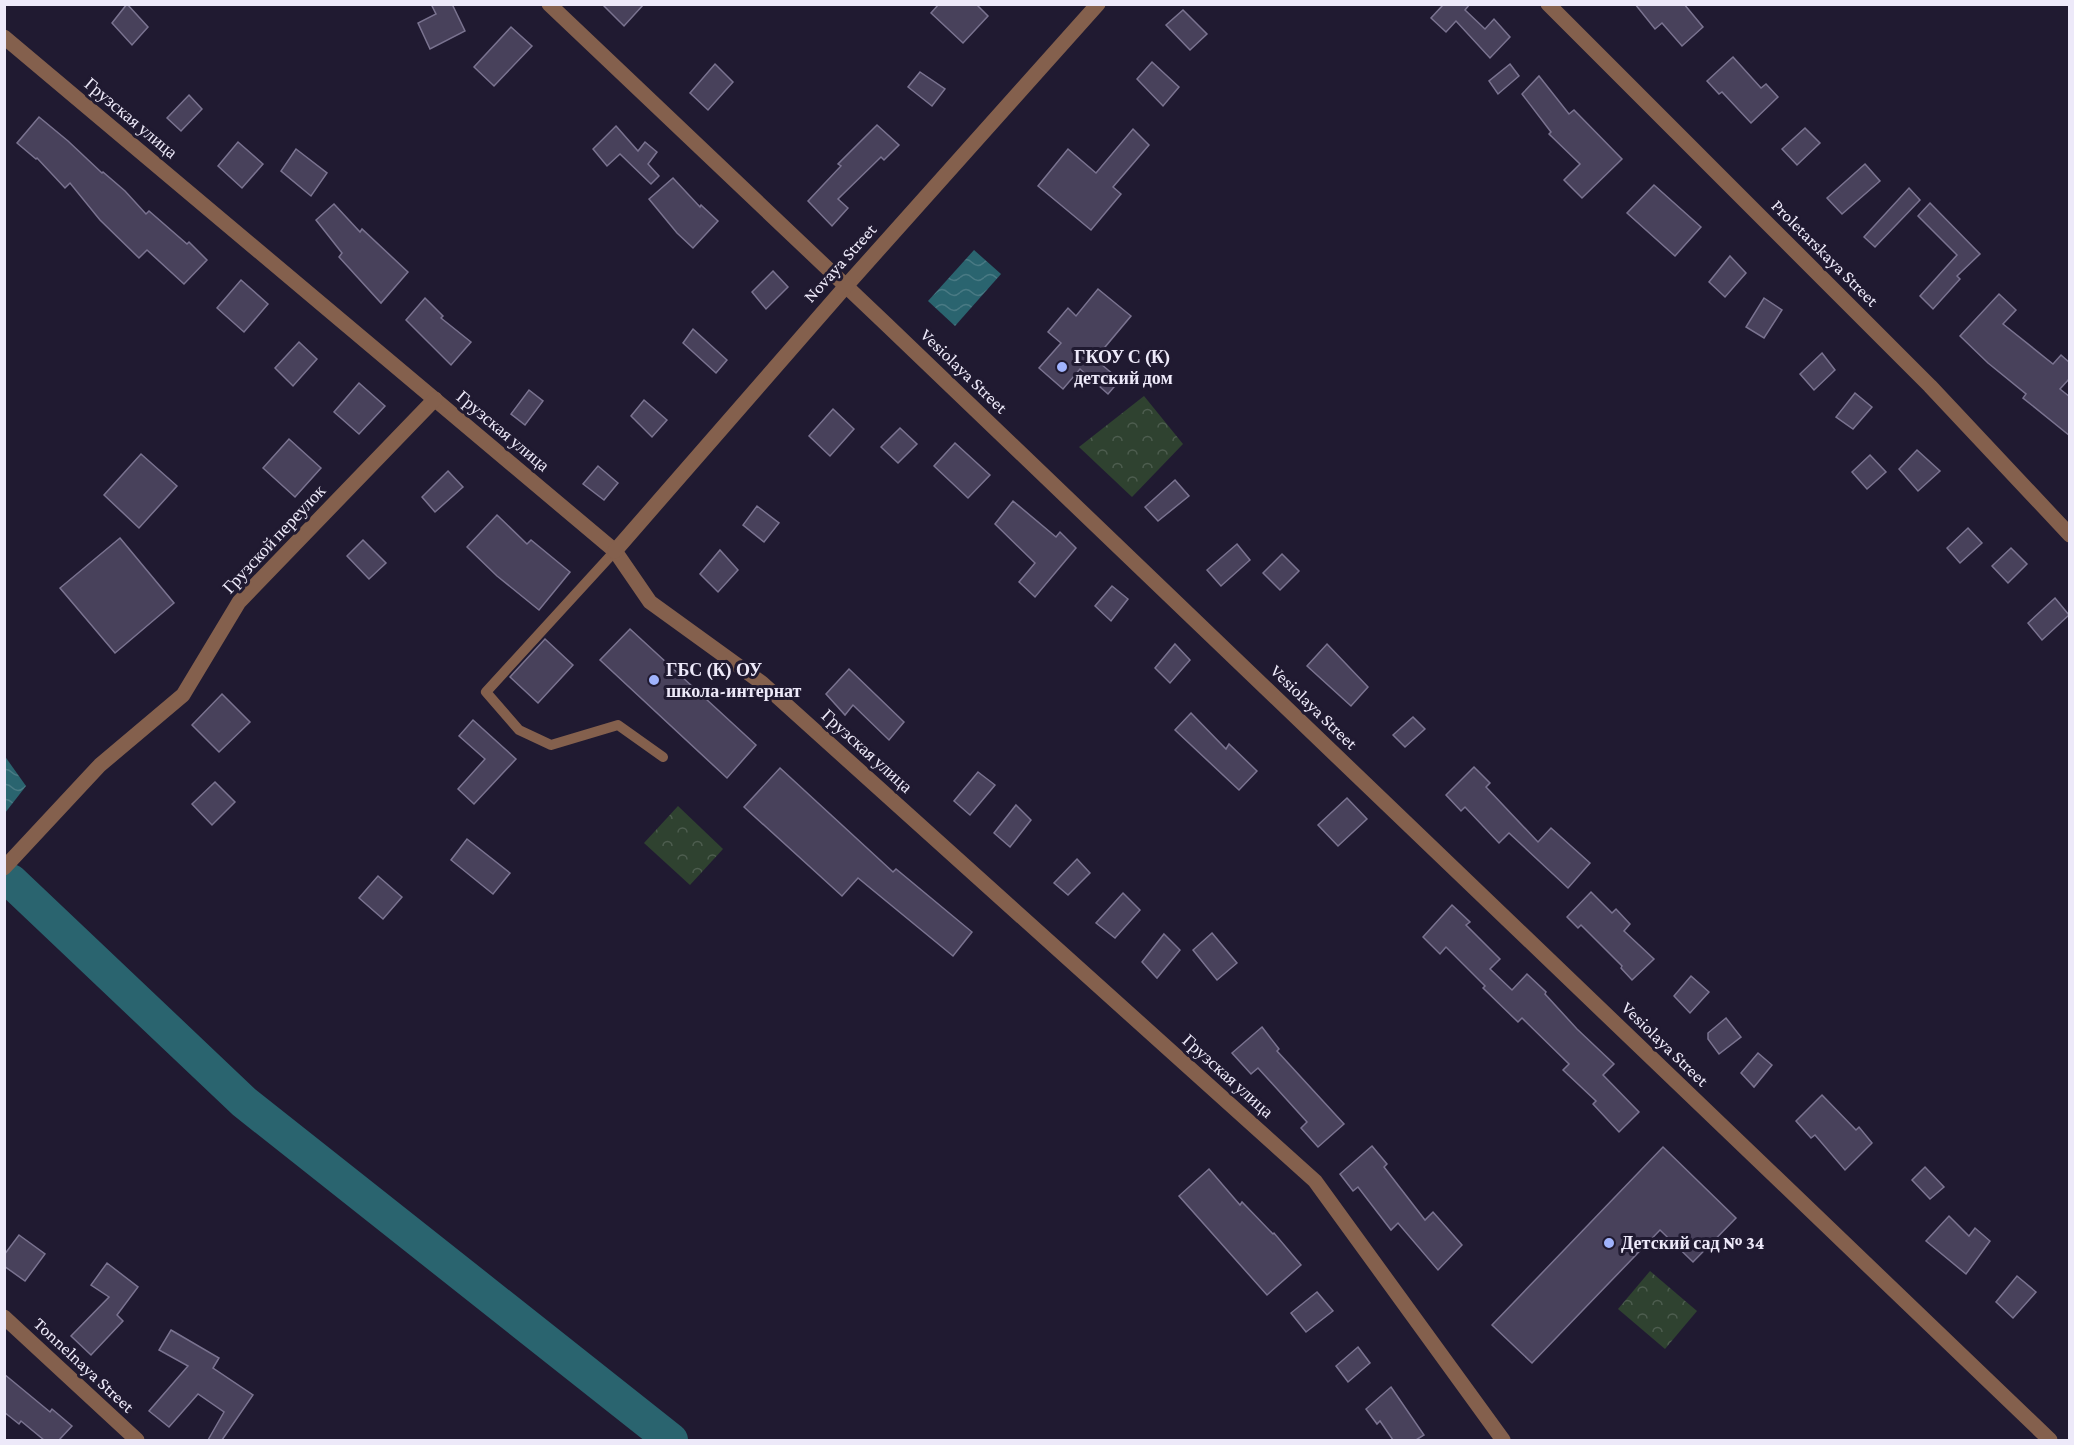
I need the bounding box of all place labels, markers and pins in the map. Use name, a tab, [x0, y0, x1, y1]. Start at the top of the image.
place label: ГКОУ С (К) детский дом	[1074, 347, 1173, 388]
marker: ГКОУ С (К) детский дом	[1055, 360, 1069, 374]
place label: ГБС (К) ОУ школа-интернат	[666, 660, 802, 701]
marker: ГБС (К) ОУ школа-интернат	[647, 673, 661, 687]
place label: Детский сад № 34	[1621, 1233, 1765, 1253]
marker: Детский сад № 34	[1602, 1236, 1616, 1250]

